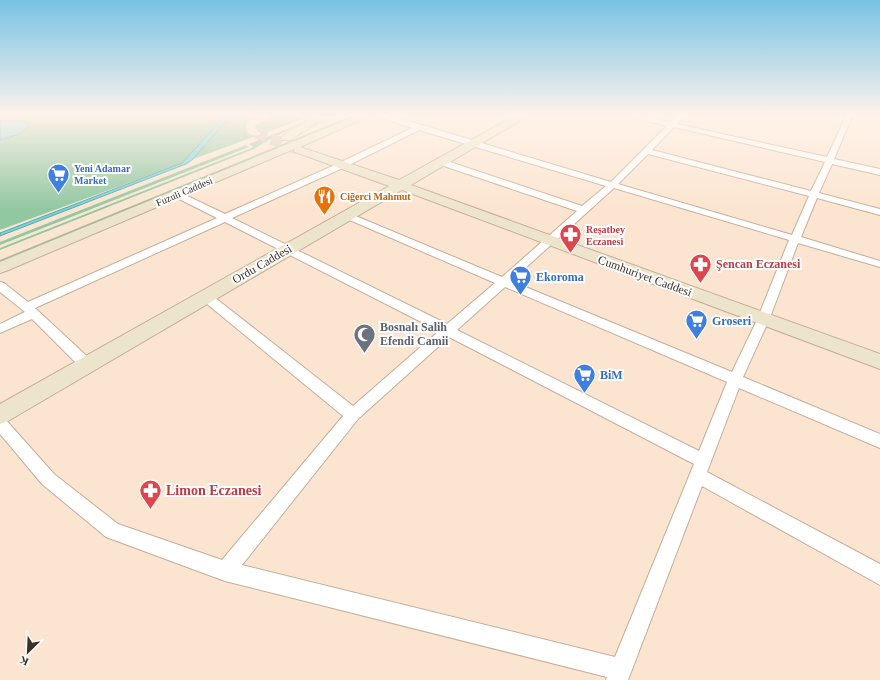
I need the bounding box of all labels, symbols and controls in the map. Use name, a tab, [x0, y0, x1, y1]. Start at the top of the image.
supermarket icon: Yeni Adamar Market	[45, 161, 71, 194]
place label: Yeni Adamar Market	[74, 163, 131, 186]
street label: Fuzuli Caddesi	[154, 175, 214, 208]
restaurant icon: Ciğerci Mahmut	[311, 183, 337, 216]
place label: Ciğerci Mahmut	[340, 191, 411, 202]
pharmacy icon: Reşatbey Eczanesi	[557, 222, 583, 255]
place label: Reşatbey Eczanesi	[586, 224, 625, 247]
street label: Ordu Caddesi	[230, 241, 295, 287]
pharmacy icon: Şencan Eczanesi	[688, 251, 714, 284]
street label: Cumhuriyet Caddesi	[596, 252, 695, 300]
place label: Şencan Eczanesi	[716, 257, 801, 271]
supermarket icon: Ekoroma	[508, 264, 534, 297]
place label: Ekoroma	[536, 270, 584, 284]
supermarket icon: Groseri	[683, 308, 709, 341]
place label: Groseri	[712, 314, 752, 328]
place label: Bosnalı Salih Efendi Camii	[380, 320, 449, 348]
mosque icon: Bosnalı Salih Efendi Camii	[351, 321, 377, 354]
supermarket icon: BiM	[572, 362, 598, 395]
place label: BiM	[600, 368, 623, 382]
pharmacy icon: Limon Eczanesi	[138, 477, 164, 510]
place label: Limon Eczanesi	[166, 483, 261, 498]
north arrow	[8, 632, 48, 672]
text: K	[17, 654, 30, 668]

